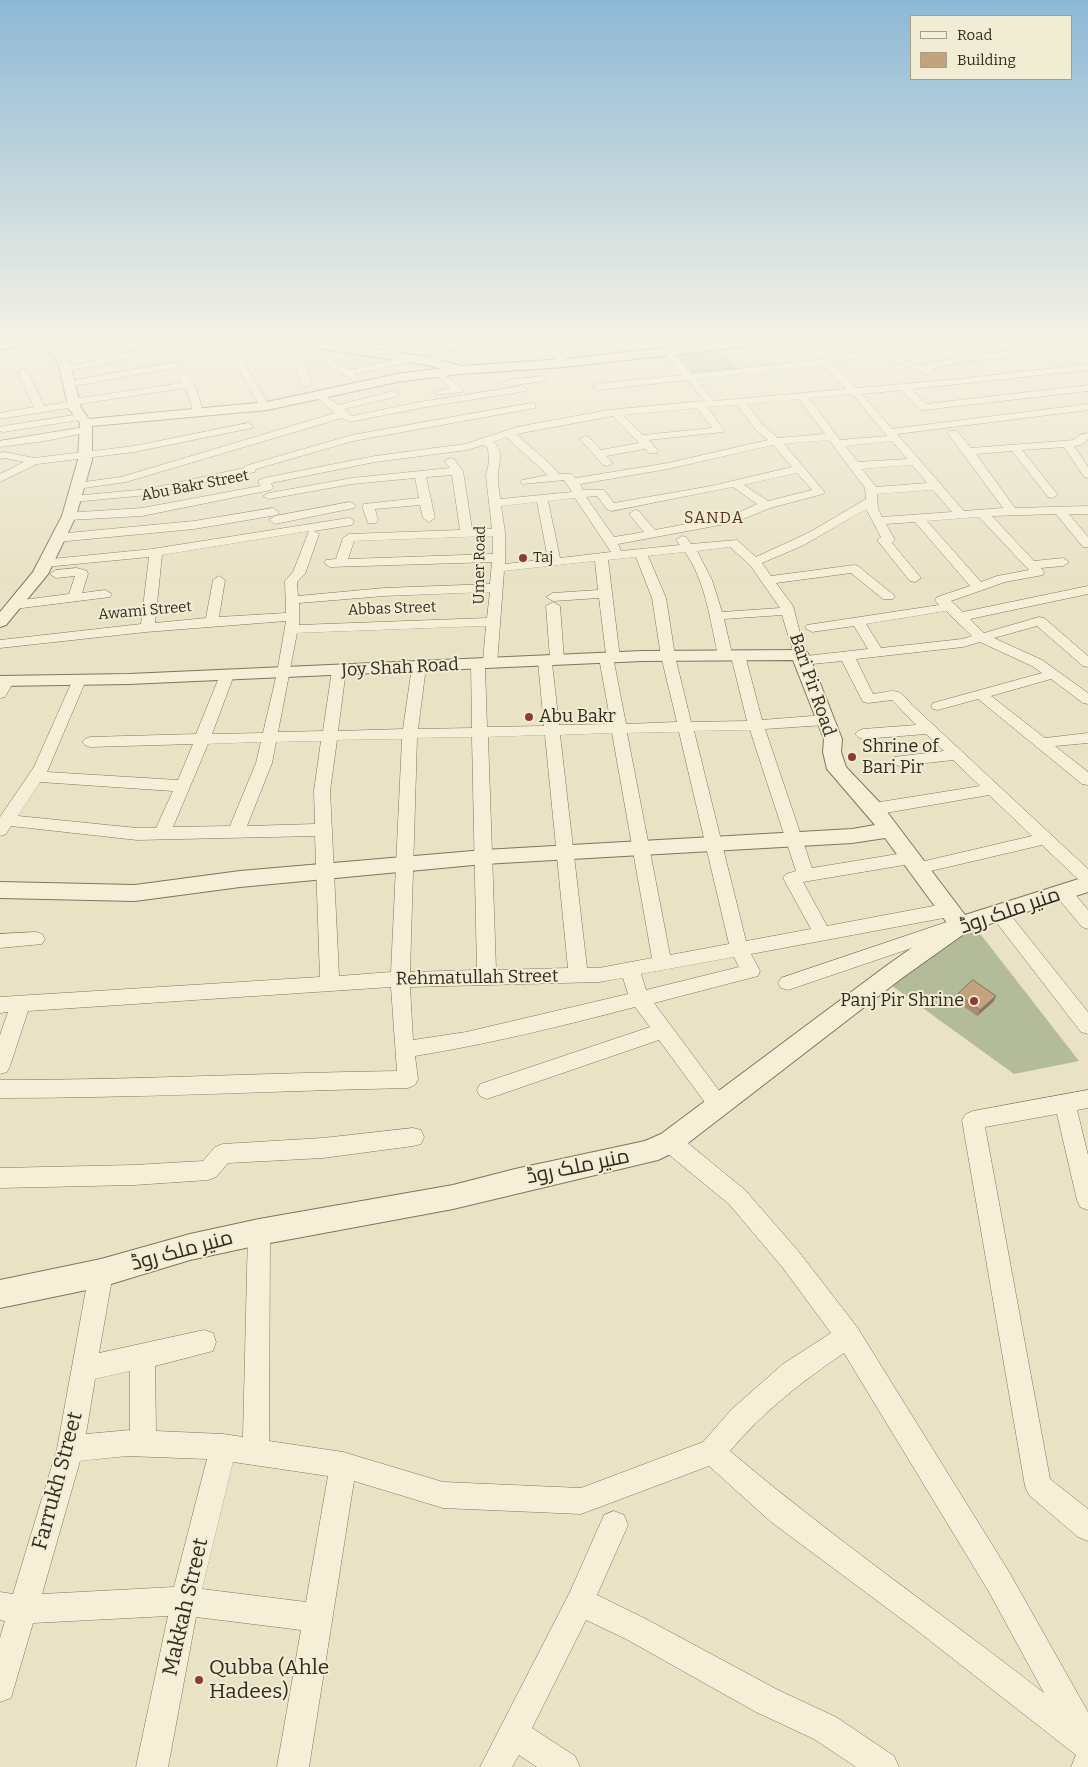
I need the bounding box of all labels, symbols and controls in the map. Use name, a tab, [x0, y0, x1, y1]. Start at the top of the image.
legend	[910, 15, 1073, 80]
text: Road	[957, 26, 992, 44]
text: Building	[957, 51, 1016, 69]
street label: Abu Bakr Street	[140, 467, 250, 505]
district label: SANDA	[683, 509, 745, 529]
street label: Umer Road	[470, 526, 490, 604]
place label: Taj	[533, 549, 553, 567]
marker: Taj	[517, 552, 529, 564]
street label: Awami Street	[97, 598, 193, 624]
street label: Abbas Street	[347, 598, 437, 620]
street label: Bari Pir Road	[784, 631, 840, 739]
street label: Joy Shah Road	[341, 654, 459, 682]
place label: Abu Bakr	[539, 706, 616, 728]
marker: Abu Bakr	[523, 711, 535, 723]
place label: Shrine of Bari Pir	[862, 736, 939, 779]
marker: Shrine of Bari Pir	[846, 751, 858, 763]
street label: منیر ملک روڈ	[956, 882, 1064, 940]
street label: Rehmatullah Street	[395, 966, 559, 990]
place label: Panj Pir Shrine	[840, 990, 964, 1012]
marker: Panj Pir Shrine	[968, 995, 980, 1007]
street label: منیر ملک روڈ	[524, 1144, 632, 1190]
street label: منیر ملک روڈ	[128, 1225, 236, 1277]
street label: Farrukh Street	[27, 1409, 89, 1553]
street label: Makkah Street	[158, 1536, 214, 1678]
place label: Qubba (Ahle Hadees)	[209, 1655, 329, 1705]
marker: Qubba (Ahle Hadees)	[193, 1674, 205, 1686]

